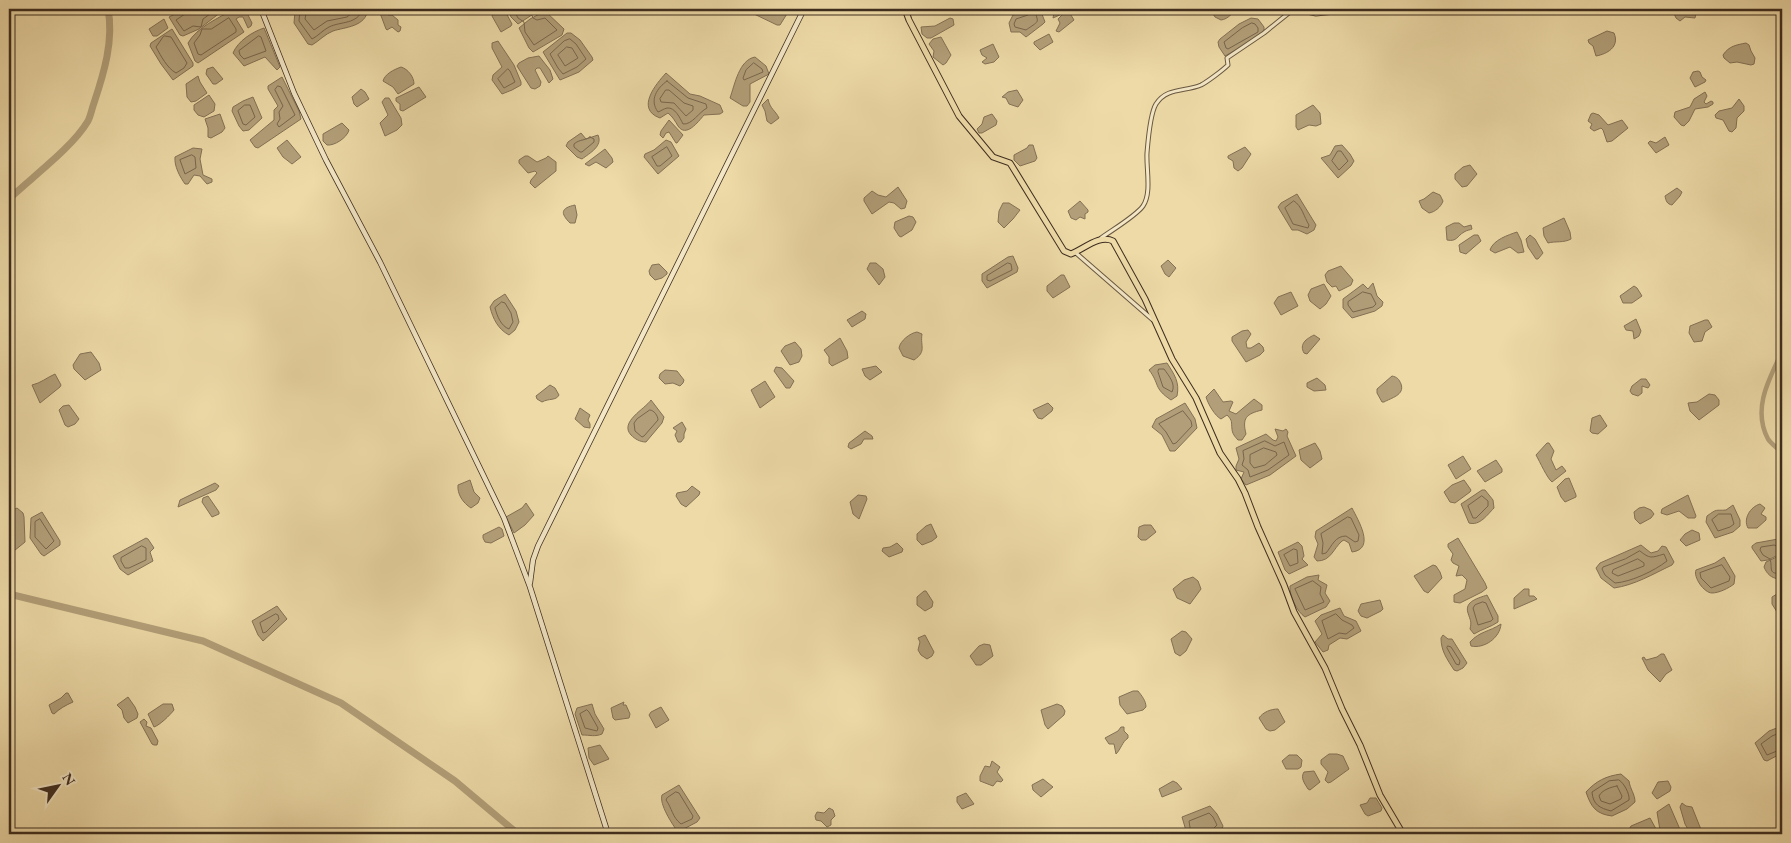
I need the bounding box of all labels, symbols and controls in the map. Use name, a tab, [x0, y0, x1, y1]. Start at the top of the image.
north arrow	[32, 760, 82, 810]
text: N	[58, 769, 80, 789]

